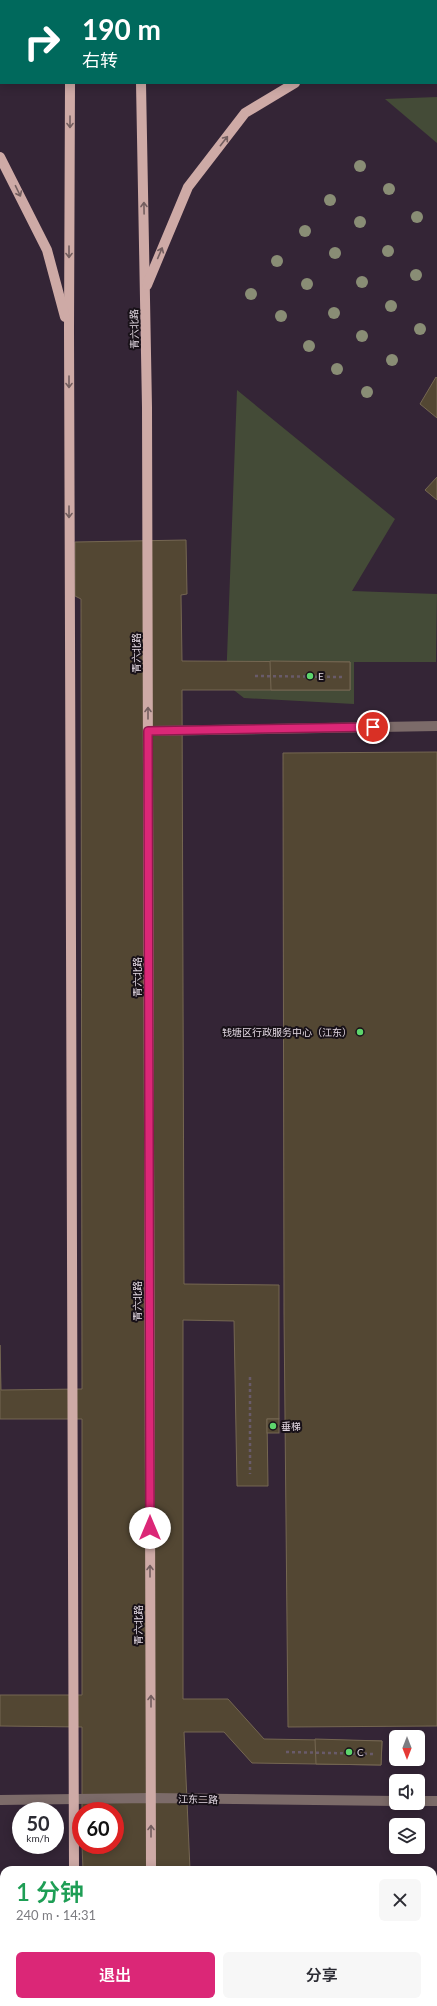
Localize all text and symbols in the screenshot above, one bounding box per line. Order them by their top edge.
text: 190 m [82,12,161,46]
icon: right [16,16,68,68]
text: 右转 [82,49,118,71]
one-way arrow [66,115,74,128]
one-way arrow [220,135,228,146]
one-way arrow [15,185,22,197]
one-way arrow [140,202,148,215]
one-way arrow [65,245,73,258]
one-way arrow [157,247,165,259]
street label: 青六北路 [128,309,140,349]
one-way arrow [65,375,73,388]
one-way arrow [65,505,73,518]
street label: 青六北路 [130,633,142,673]
place label: E [318,670,324,682]
marker: E [305,671,315,681]
one-way arrow [144,707,152,720]
pin [356,710,390,744]
icon: arrive [362,716,384,738]
street label: 青六北路 [131,957,143,997]
place label: 钱塘区行政服务中心（江东） [222,1026,352,1038]
marker: 钱塘区行政服务中心（江东） [355,1027,365,1037]
street label: 青六北路 [131,1281,143,1321]
place label: 垂梯 [281,1420,301,1432]
marker: 垂梯 [268,1421,278,1431]
position arrow [129,1507,171,1549]
one-way arrow [146,1565,154,1578]
street label: 青六北路 [132,1605,144,1645]
one-way arrow [147,1695,155,1708]
north arrow [389,1730,425,1766]
map controls [389,1730,425,1854]
place label: C [357,1746,364,1758]
marker: C [344,1747,354,1757]
button: sound [389,1774,425,1810]
street label: 江东二路 [178,1793,218,1805]
speed limit sign: 60 [72,1802,124,1854]
text: 50 [26,1811,50,1835]
button: layers [389,1818,425,1854]
one-way arrow [147,1825,155,1838]
text: km/h [26,1832,50,1844]
text: 1 分钟 [16,1877,84,1906]
button: close [379,1879,421,1921]
text: 240 m · 14:31 [16,1907,96,1923]
button: 退出 [16,1952,215,1998]
button: 分享 [223,1952,421,1998]

